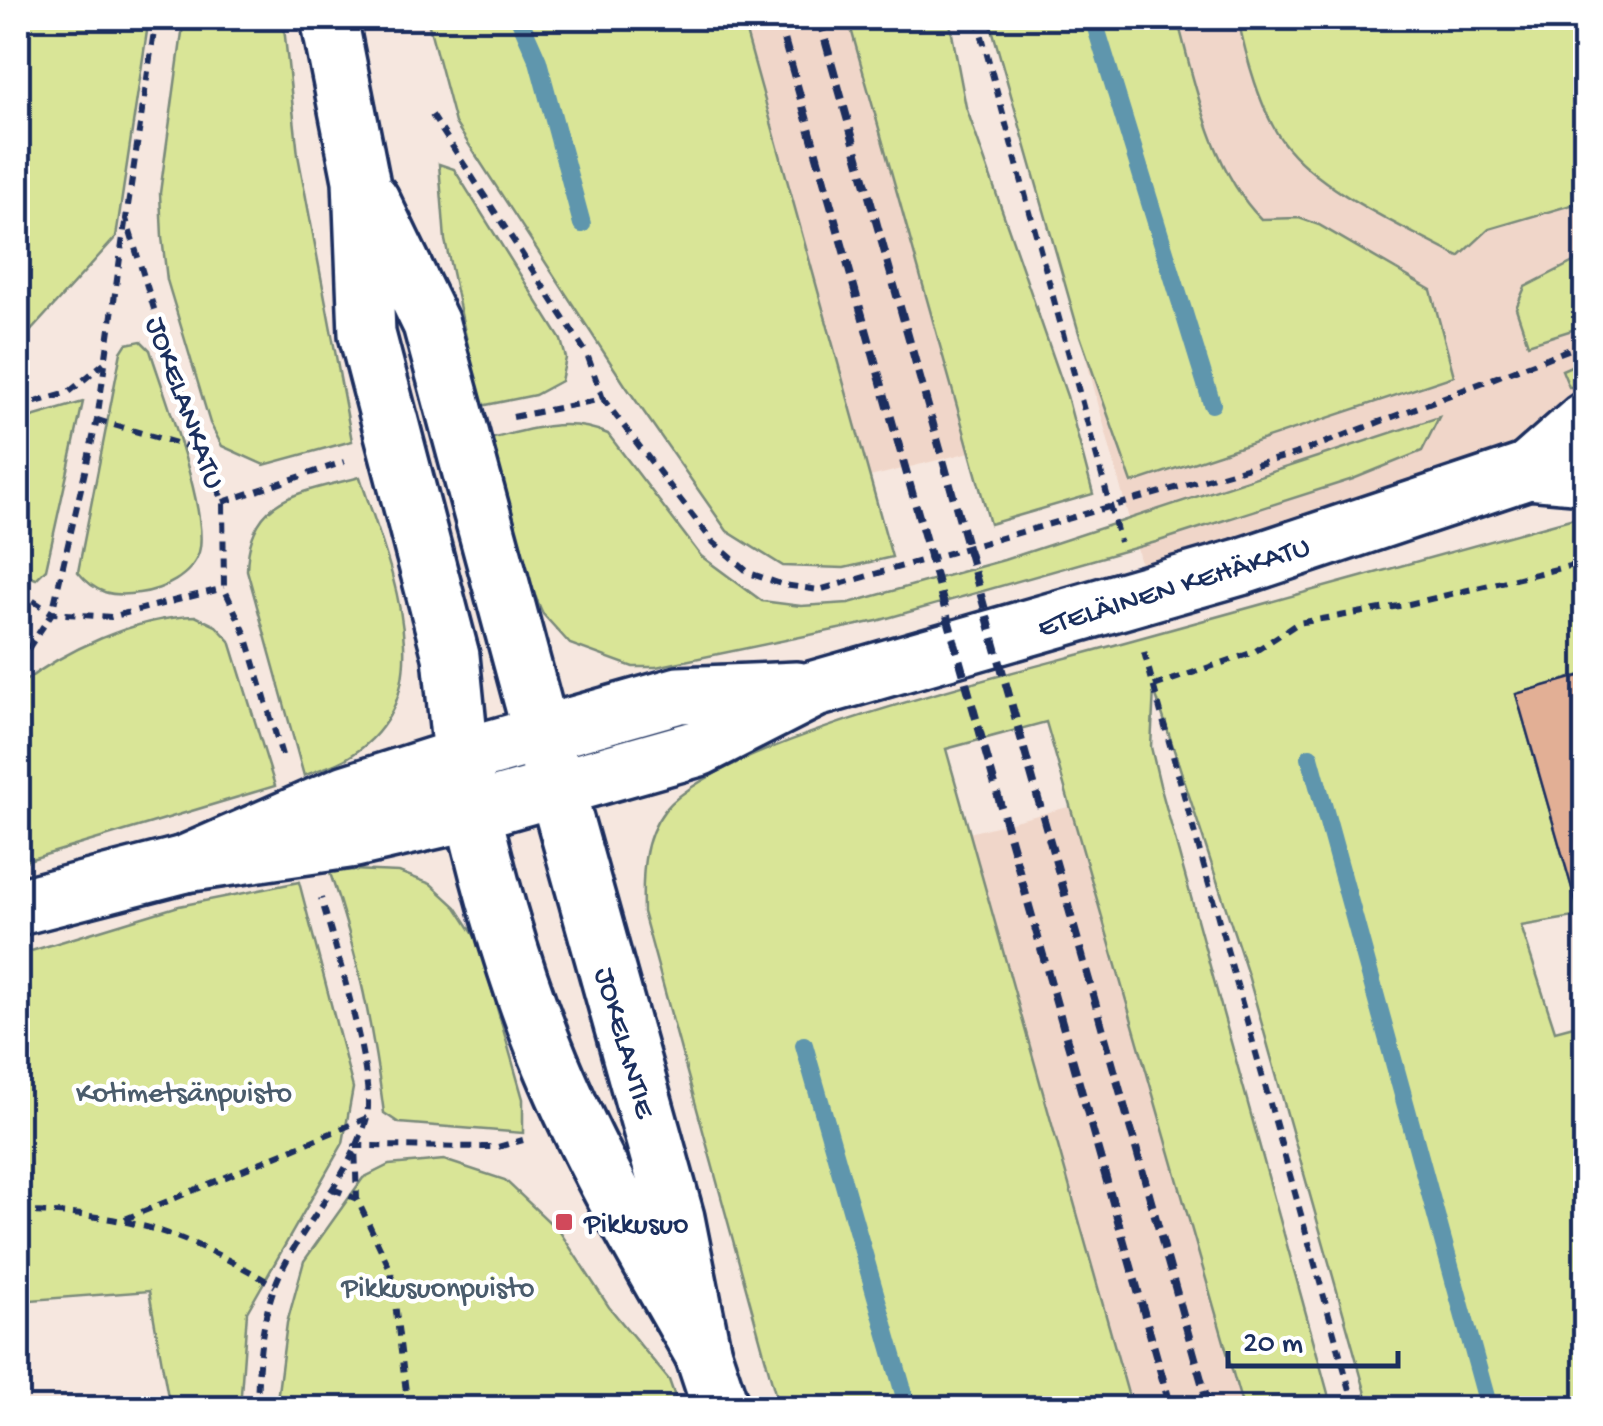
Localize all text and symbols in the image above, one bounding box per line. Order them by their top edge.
street label: JOKELANKATU [135,313,230,494]
street label: ETELÄINEN KEHÄKATU [1034,531,1315,647]
street label: JOKELANTIE [585,964,661,1124]
park label: Kotimetsänpuisto [76,1078,292,1113]
place label: Pikkusuo [583,1209,689,1244]
marker: Pikkusuo [553,1211,575,1233]
park label: Pikkusuonpuisto [340,1273,535,1308]
scale bar [1228,1306,1398,1368]
text: 20 m [1243,1328,1303,1363]

